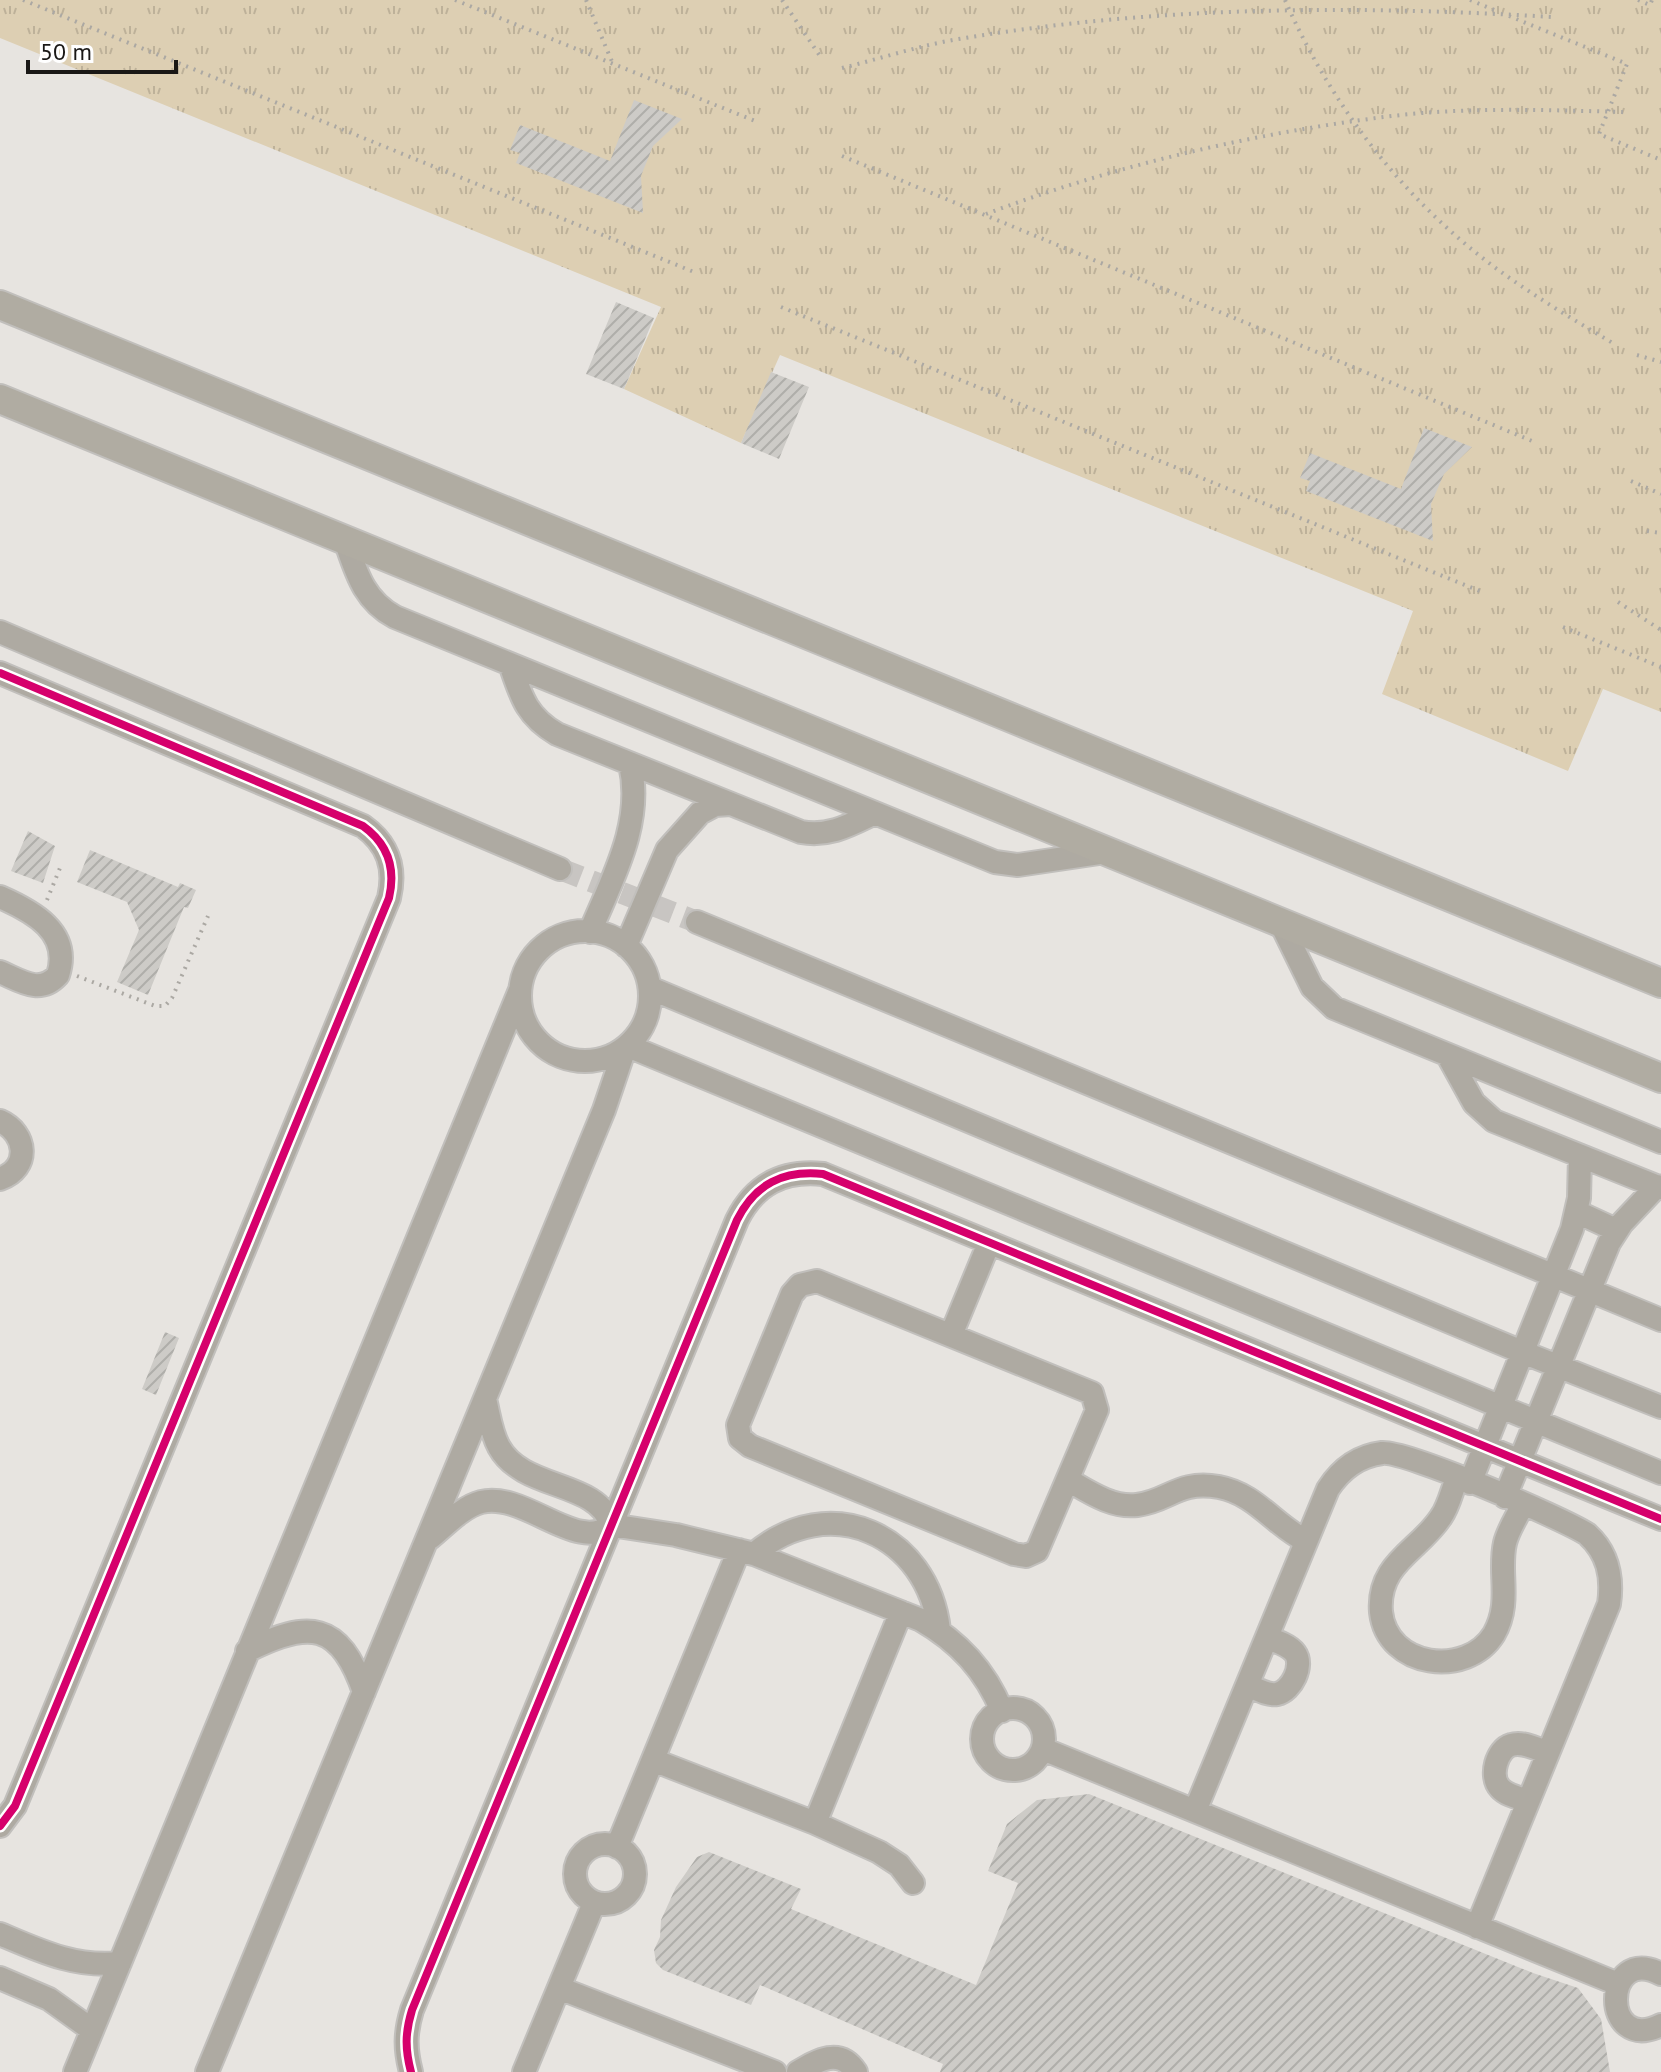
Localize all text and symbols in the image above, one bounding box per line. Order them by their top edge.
scale bar [28,24,176,74]
text: 50 m [40,36,92,67]

